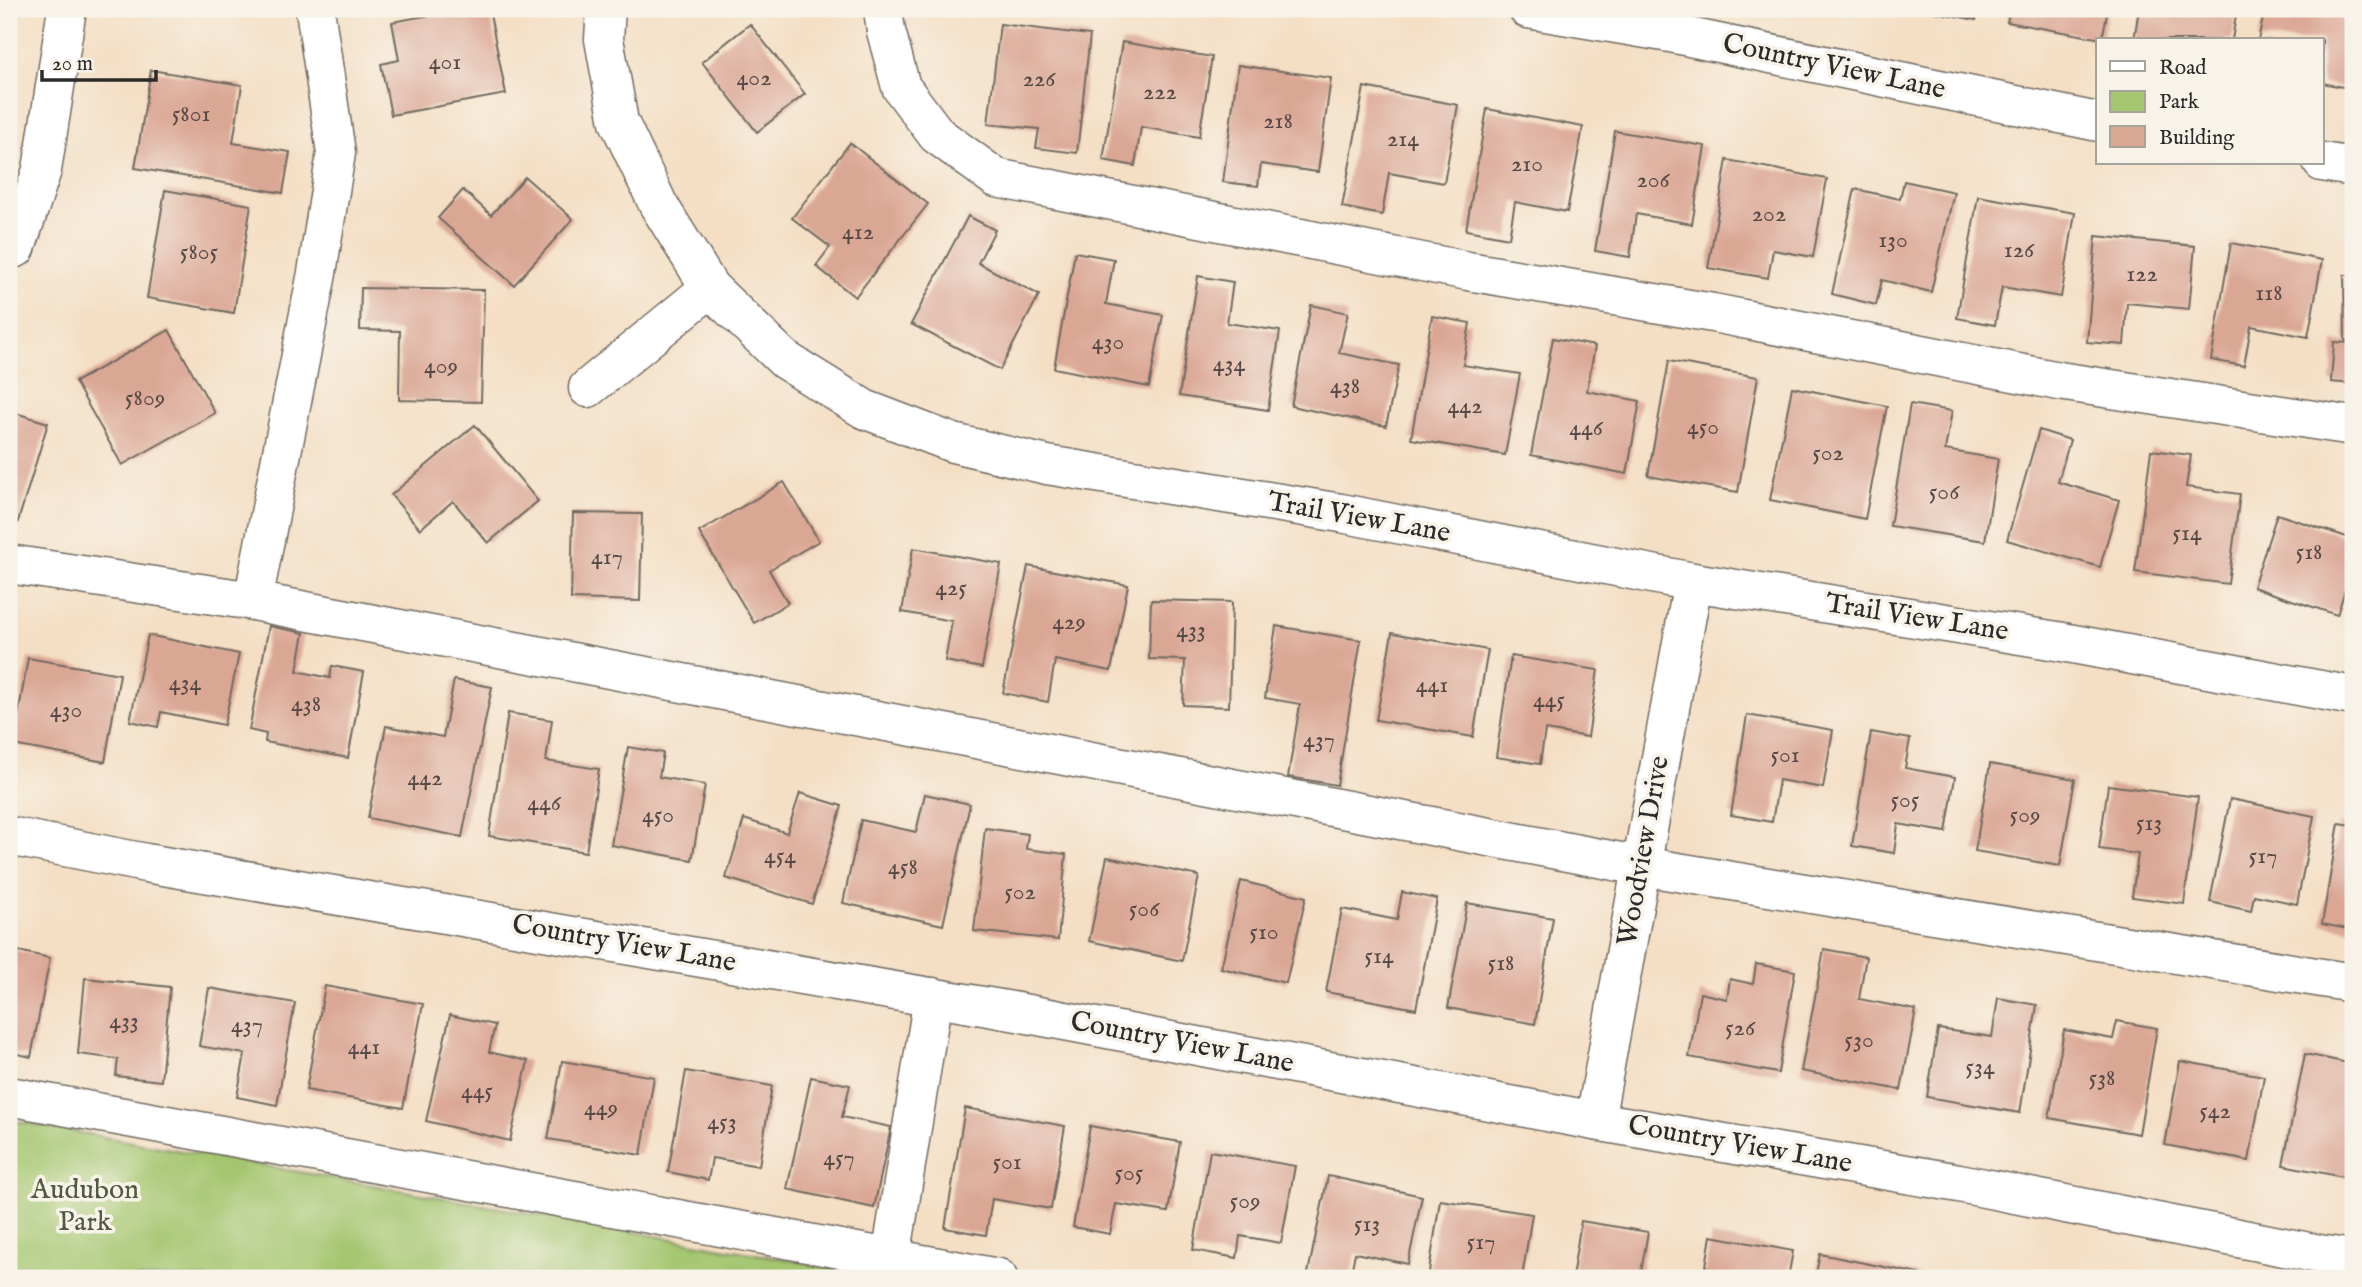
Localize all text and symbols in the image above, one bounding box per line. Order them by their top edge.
street label: Country View Lane [1719,26,1949,108]
scale bar [42,38,156,82]
legend [2096,38,2324,164]
house number: 401 [429,47,461,78]
text: 20 m [52,51,93,78]
text: Road [2159,55,2207,82]
house number: 402 [737,63,771,94]
house number: 226 [1023,64,1056,95]
house number: 222 [1143,77,1177,108]
text: Park [2159,89,2200,116]
house number: 5801 [172,99,210,130]
house number: 218 [1263,106,1293,137]
house number: 214 [1387,124,1419,155]
text: Building [2159,125,2235,152]
house number: 210 [1511,149,1543,180]
house number: 206 [1636,165,1670,196]
house number: 202 [1752,199,1786,230]
house number: 412 [842,217,874,248]
house number: 130 [1878,225,1908,256]
house number: 126 [2004,235,2035,266]
house number: 5805 [180,237,219,268]
house number: 122 [2126,259,2158,290]
house number: 118 [2255,278,2283,309]
house number: 430 [1092,327,1124,358]
house number: 434 [1213,349,1245,380]
house number: 409 [424,351,458,382]
house number: 438 [1330,371,1360,402]
house number: 5809 [125,383,165,414]
house number: 442 [1448,391,1482,422]
house number: 450 [1687,412,1719,443]
house number: 446 [1569,413,1604,444]
house number: 502 [1812,438,1844,469]
house number: 506 [1929,477,1960,508]
street label: Trail View Lane [1265,485,1453,551]
house number: 514 [2172,518,2202,549]
house number: 518 [2295,537,2323,568]
house number: 417 [591,542,623,573]
house number: 425 [935,573,967,604]
street label: Trail View Lane [1823,586,2011,650]
house number: 429 [1052,607,1086,638]
house number: 433 [1176,615,1206,646]
house number: 434 [169,668,201,699]
house number: 441 [1416,670,1448,701]
house number: 445 [1533,685,1565,716]
house number: 438 [291,689,321,720]
house number: 430 [50,695,82,726]
house number: 437 [1303,725,1335,756]
house number: 501 [1770,740,1800,771]
street label: Woodview Drive [1610,753,1678,949]
house number: 442 [408,763,442,794]
house number: 505 [1890,785,1920,816]
house number: 446 [527,788,562,819]
house number: 450 [642,800,674,831]
house number: 509 [2010,800,2040,831]
house number: 513 [2136,808,2162,839]
house number: 454 [764,841,796,872]
house number: 517 [2249,841,2277,872]
house number: 458 [888,852,918,883]
house number: 502 [1004,877,1036,908]
house number: 506 [1129,894,1160,925]
street label: Country View Lane [509,907,739,981]
house number: 510 [1249,917,1279,948]
house number: 514 [1364,941,1394,972]
house number: 518 [1487,948,1515,979]
street label: Country View Lane [1067,1004,1297,1082]
house number: 433 [109,1006,139,1037]
house number: 437 [231,1010,263,1041]
house number: 526 [1725,1013,1756,1044]
house number: 530 [1844,1025,1874,1056]
house number: 441 [348,1032,380,1063]
house number: 534 [1965,1052,1995,1083]
house number: 538 [2088,1063,2116,1094]
house number: 445 [461,1076,493,1107]
house number: 449 [584,1093,618,1124]
house number: 542 [2199,1096,2231,1127]
house number: 453 [707,1107,737,1138]
street label: Country View Lane [1625,1108,1855,1182]
house number: 457 [823,1143,855,1174]
house number: 501 [992,1147,1022,1178]
house number: 505 [1114,1158,1144,1189]
park label: Audubon Park [30,1173,139,1240]
house number: 509 [1230,1186,1260,1217]
house number: 513 [1354,1209,1380,1240]
house number: 517 [1467,1227,1495,1258]

